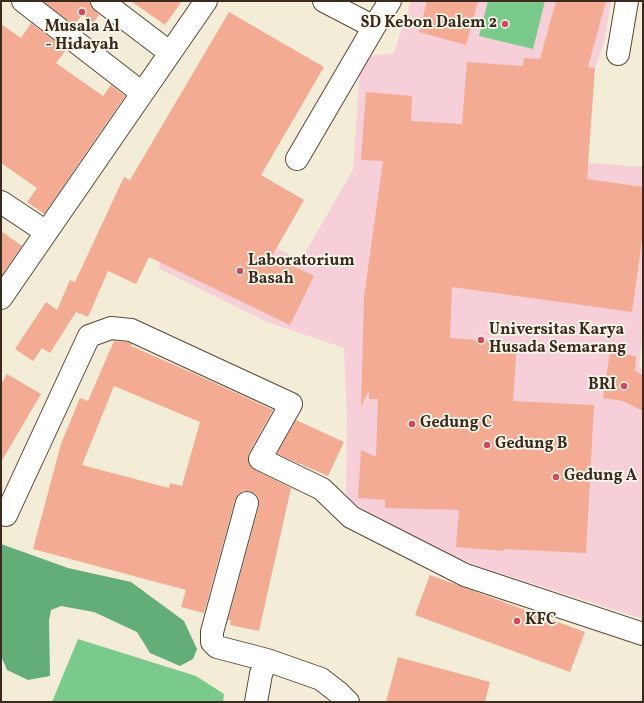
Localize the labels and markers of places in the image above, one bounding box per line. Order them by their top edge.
marker: Musala Al - Hidayah [77,7,87,17]
place label: SD Kebon Dalem 2 [360,14,497,34]
place label: Musala Al - Hidayah [44,18,120,56]
marker: SD Kebon Dalem 2 [500,19,510,29]
place label: Laboratorium Basah [248,252,355,290]
marker: Laboratorium Basah [235,266,245,276]
place label: Universitas Karya Husada Semarang [489,321,626,359]
marker: Universitas Karya Husada Semarang [476,335,486,345]
place label: BRI [588,376,616,396]
marker: BRI [619,381,629,391]
place label: Gedung C [420,414,492,434]
marker: Gedung C [407,419,417,429]
place label: Gedung B [495,435,567,455]
marker: Gedung B [482,440,492,450]
place label: Gedung A [564,467,637,487]
marker: Gedung A [551,472,561,482]
place label: KFC [525,611,556,631]
marker: KFC [512,616,522,626]

